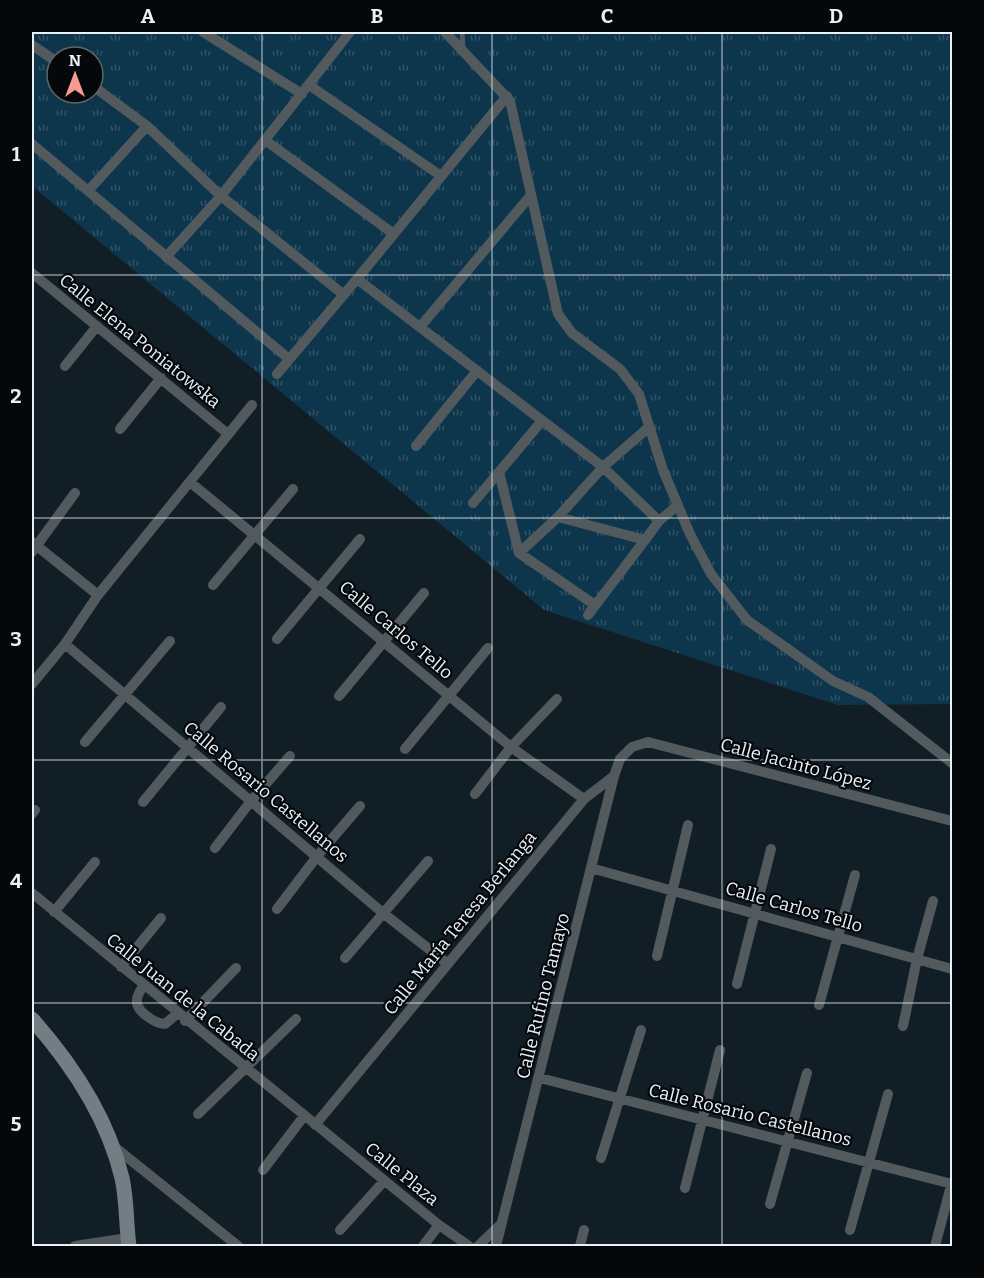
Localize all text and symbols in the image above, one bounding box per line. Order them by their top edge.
text: A [141,4,156,28]
text: B [371,4,384,28]
text: C [601,4,613,28]
text: D [829,4,843,28]
north arrow [45,45,105,105]
text: N [69,51,81,70]
text: 1 [12,142,21,166]
street label: Calle Elena Poniatowska [55,269,225,413]
text: 2 [10,384,22,408]
street label: Calle Carlos Tello [335,576,457,684]
text: 3 [10,627,22,651]
street label: Calle Rosario Castellanos [179,717,353,867]
street label: Calle Jacinto López [718,733,874,795]
street label: Calle María Teresa Berlanga [379,826,541,1019]
text: 4 [10,869,22,893]
street label: Calle Carlos Tello [723,877,865,937]
street label: Calle Rufino Tamayo [512,911,574,1081]
street label: Calle Juan de la Cabada [102,928,264,1066]
street label: Calle Rosario Castellanos [646,1079,854,1151]
text: 5 [11,1112,22,1136]
street label: Calle Plaza [361,1138,443,1211]

